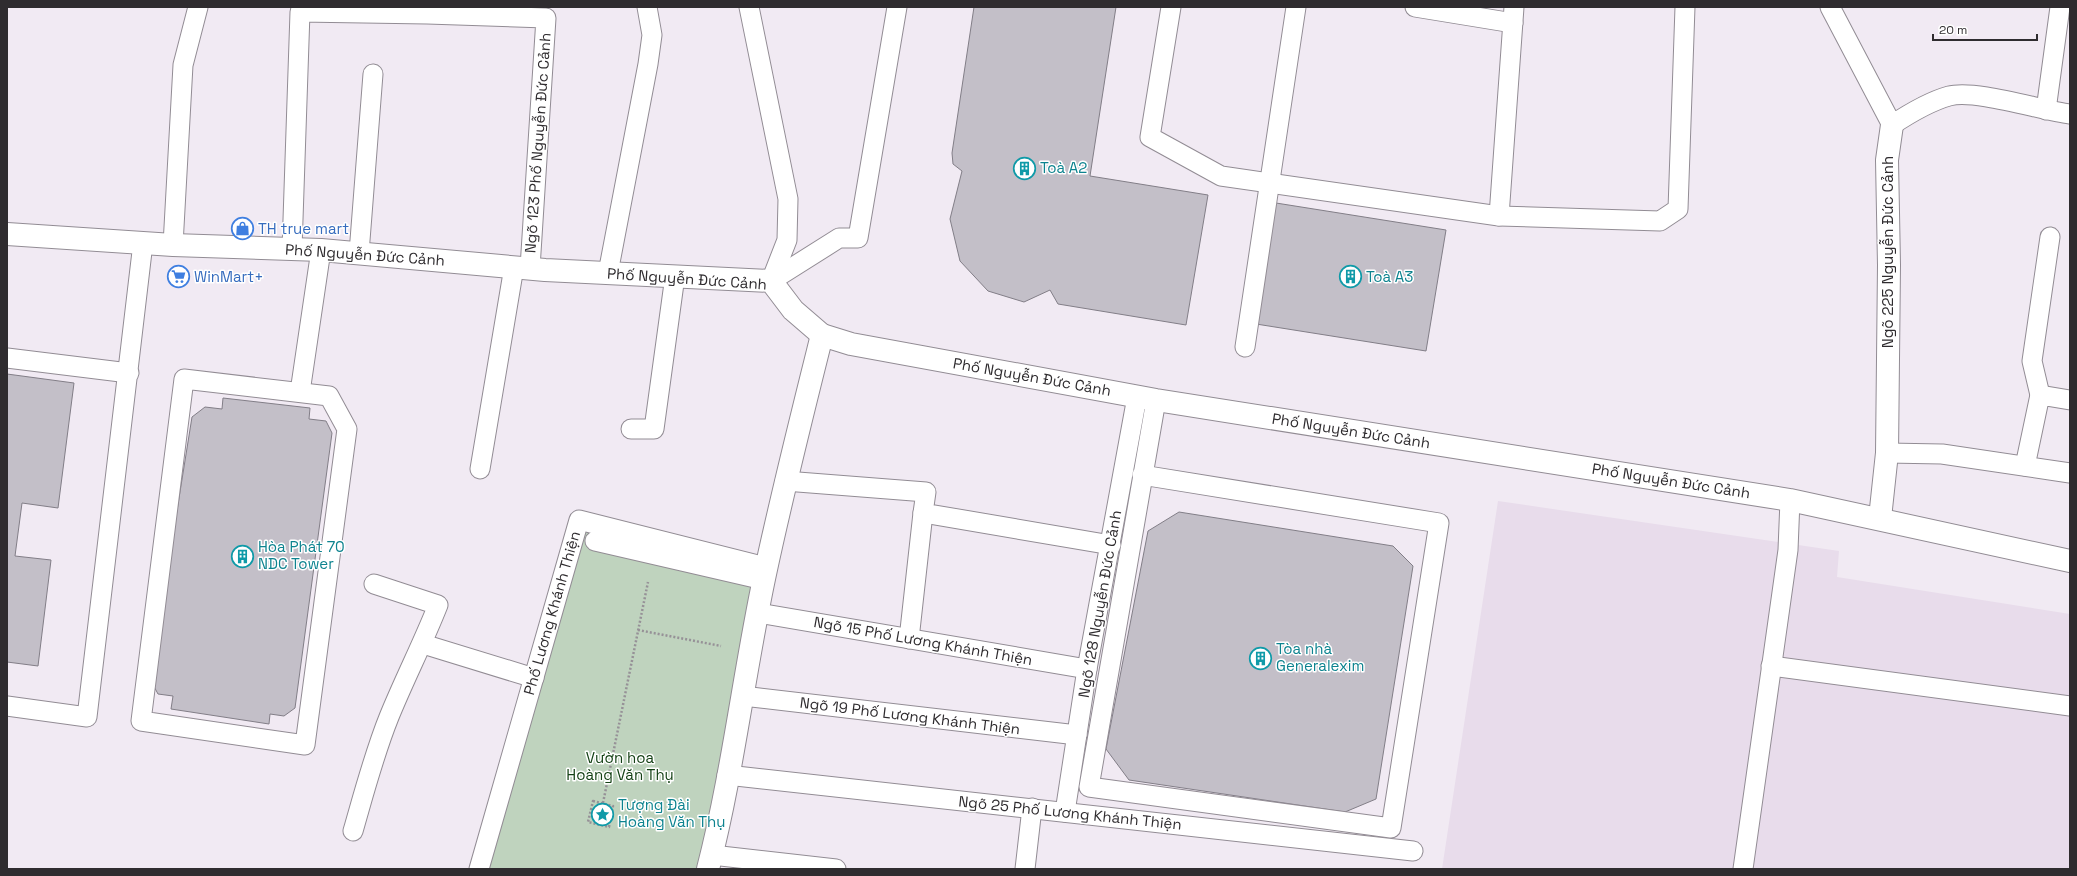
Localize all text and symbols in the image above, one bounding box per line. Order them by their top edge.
scale bar [1933,16,2037,42]
text: 20 m [1939,22,1967,38]
street label: Ngõ 123 Phố Nguyễn Đức Cảnh [520,32,555,254]
building icon: Toà A2 [1011,155,1037,181]
street label: Ngõ 225 Nguyễn Đức Cảnh [1878,156,1897,348]
place label: Toà A2 [1040,158,1087,177]
shop icon: TH true mart [229,216,255,242]
place label: TH true mart [258,219,349,238]
street label: Phố Nguyễn Đức Cảnh [285,239,446,270]
street label: Phố Nguyễn Đức Cảnh [607,263,768,294]
supermarket icon: WinMart+ [165,264,191,290]
building icon: Toà A3 [1338,264,1364,290]
place label: WinMart+ [194,267,263,286]
place label: Toà A3 [1366,267,1413,286]
street label: Phố Nguyễn Đức Cảnh [952,353,1113,400]
street label: Phố Nguyễn Đức Cảnh [1271,409,1432,452]
street label: Phố Nguyễn Đức Cảnh [1591,459,1752,502]
street label: Ngõ 128 Nguyễn Đức Cảnh [1074,509,1125,699]
street label: Phố Lương Khánh Thiện [519,529,584,697]
place label: Hòa Phát 70 NDC Tower [258,537,345,573]
building icon: Hòa Phát 70 NDC Tower [230,543,256,569]
street label: Ngõ 15 Phố Lương Khánh Thiện [812,612,1034,669]
place label: Tòa nhà Generalexim [1276,639,1364,675]
building icon: Tòa nhà Generalexim [1248,645,1274,671]
street label: Ngõ 19 Phố Lương Khánh Thiện [799,693,1021,738]
park label: Vườn hoa Hoàng Văn Thụ [566,748,674,784]
street label: Ngõ 25 Phố Lương Khánh Thiện [958,791,1183,834]
place label: Tượng Đài Hoàng Văn Thụ [618,795,725,831]
place icon: Tượng Đài Hoàng Văn Thụ [589,801,615,827]

